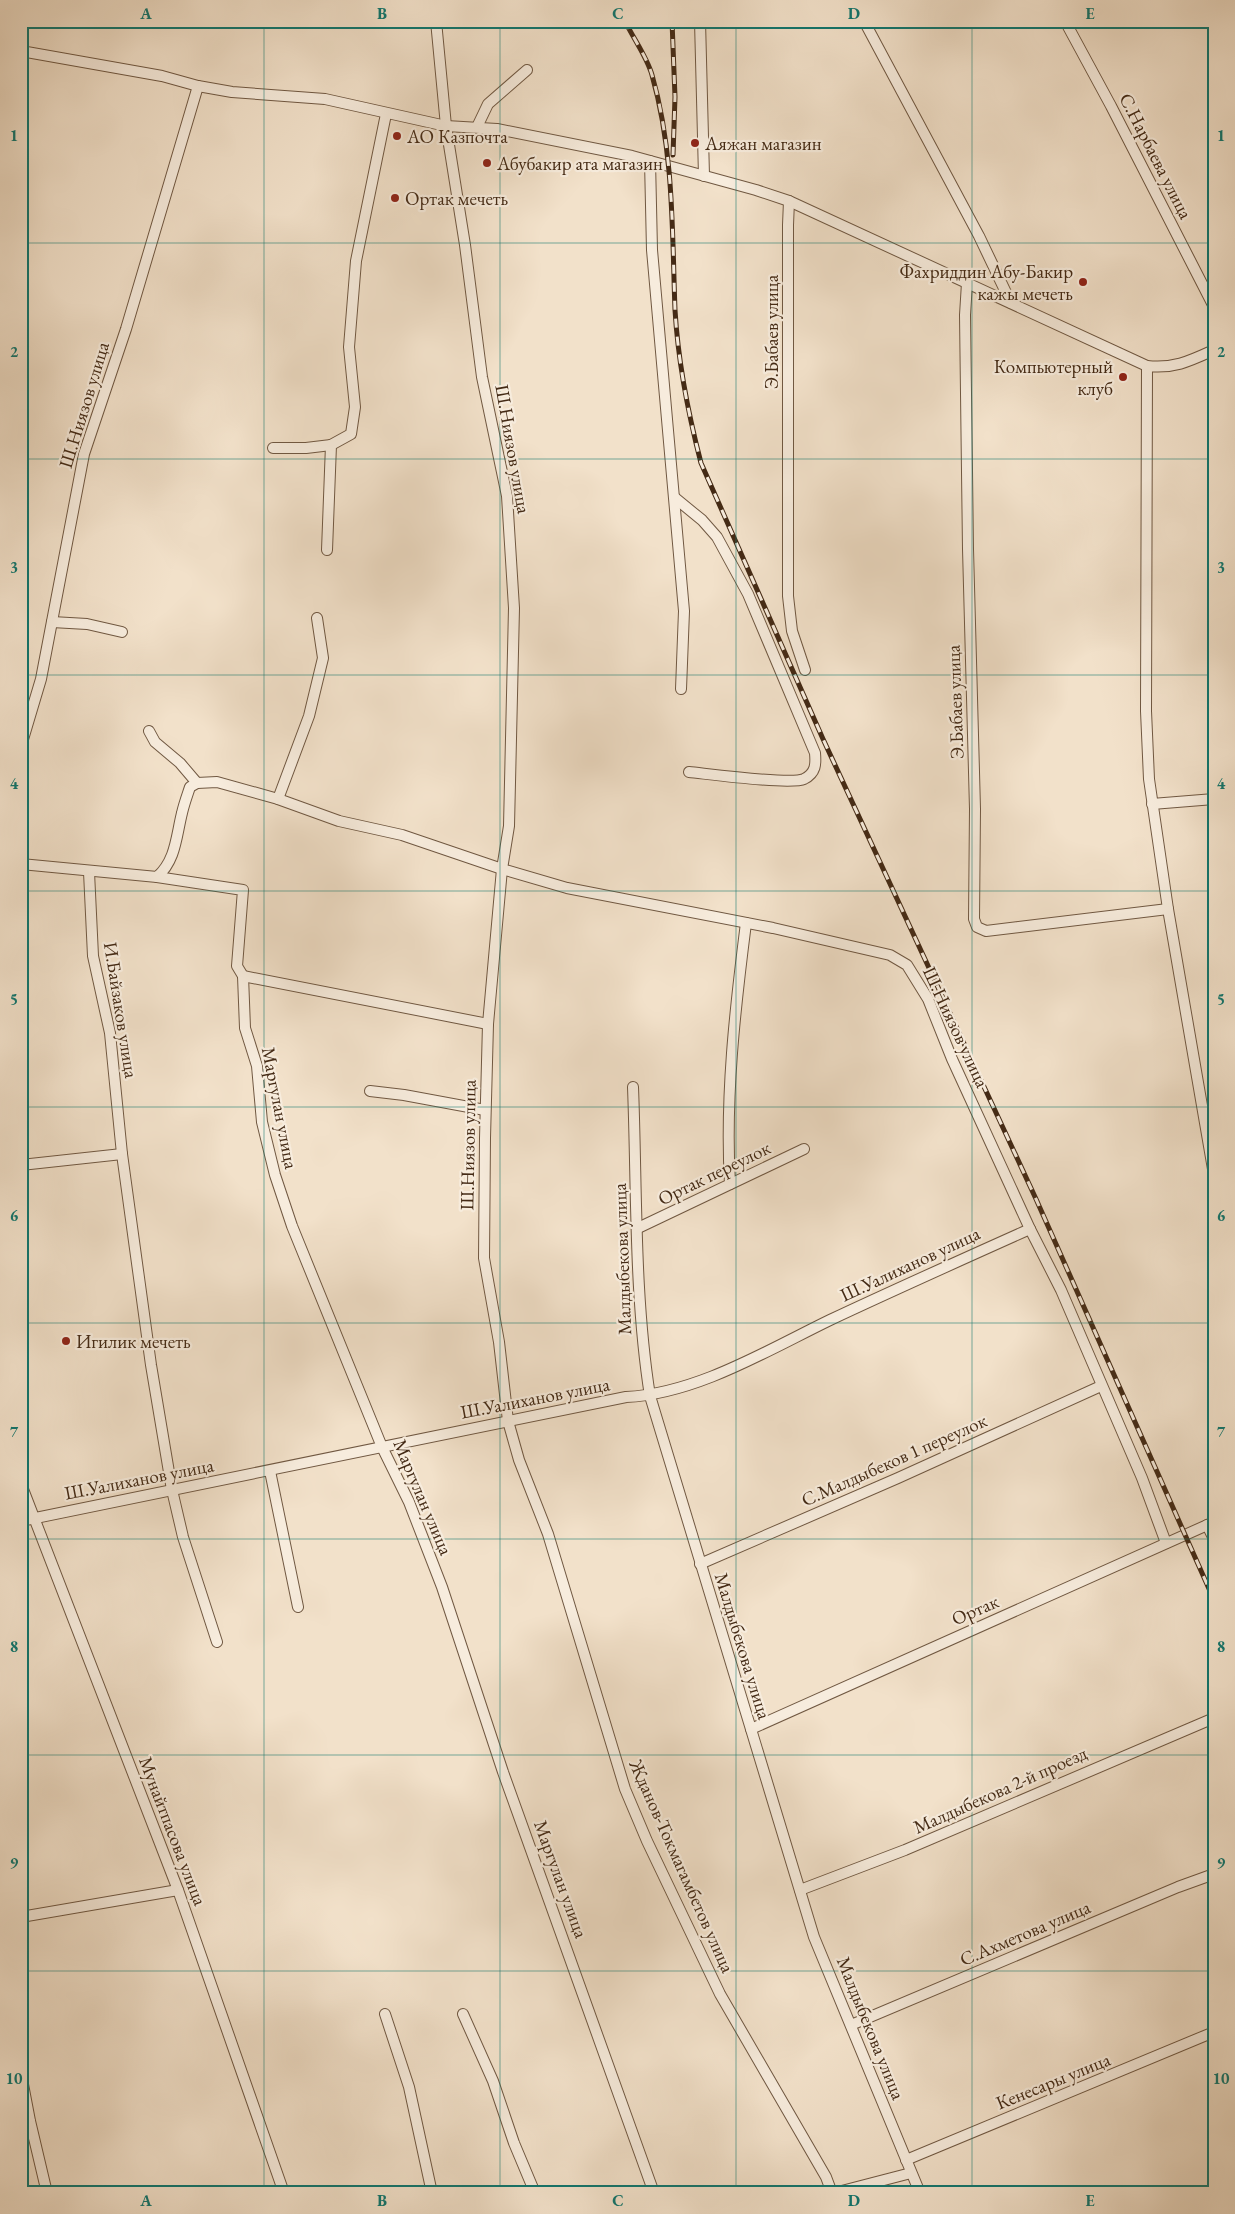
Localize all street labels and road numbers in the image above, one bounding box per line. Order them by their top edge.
street label: С.Нарбаева улица [1114,89,1199,224]
street label: Э.Бабаев улица [759,274,784,389]
street label: Ш.Ниязов улица [53,338,115,471]
street label: Ш.Ниязов улица [489,382,537,516]
street label: Э.Бабаев улица [940,644,969,760]
street label: И.Байзаков улица [98,940,144,1080]
street label: Ш.Ниязов улица [917,962,995,1092]
street label: Маргулан улица [256,1045,304,1171]
street label: Ш.Ниязов улица [454,1079,482,1211]
street label: Ортак переулок [654,1135,774,1211]
street label: Малдыбекова улица [607,1182,637,1335]
street label: Ш.Уалиханов улица [836,1220,984,1307]
street label: Ш.Уалиханов улица [458,1371,612,1425]
street label: С.Малдыбеков 1 переулок [797,1408,991,1512]
street label: Маргулан улица [387,1435,459,1559]
street label: Ш.Уалиханов улица [62,1452,216,1506]
street label: Малдыбекова улица [709,1570,777,1723]
street label: Ортак [948,1589,1002,1631]
street label: Малдыбекова 2-й проезд [909,1740,1091,1840]
street label: Мунайтпасова улица [133,1753,213,1909]
street label: Жданов-Токмагамбетов улица [623,1754,741,1977]
street label: Маргулан улица [528,1817,594,1942]
street label: С.Ахметова улица [956,1894,1094,1972]
street label: Малдыбекова улица [831,1953,911,2104]
street label: Кенесары улица [992,2047,1114,2115]

